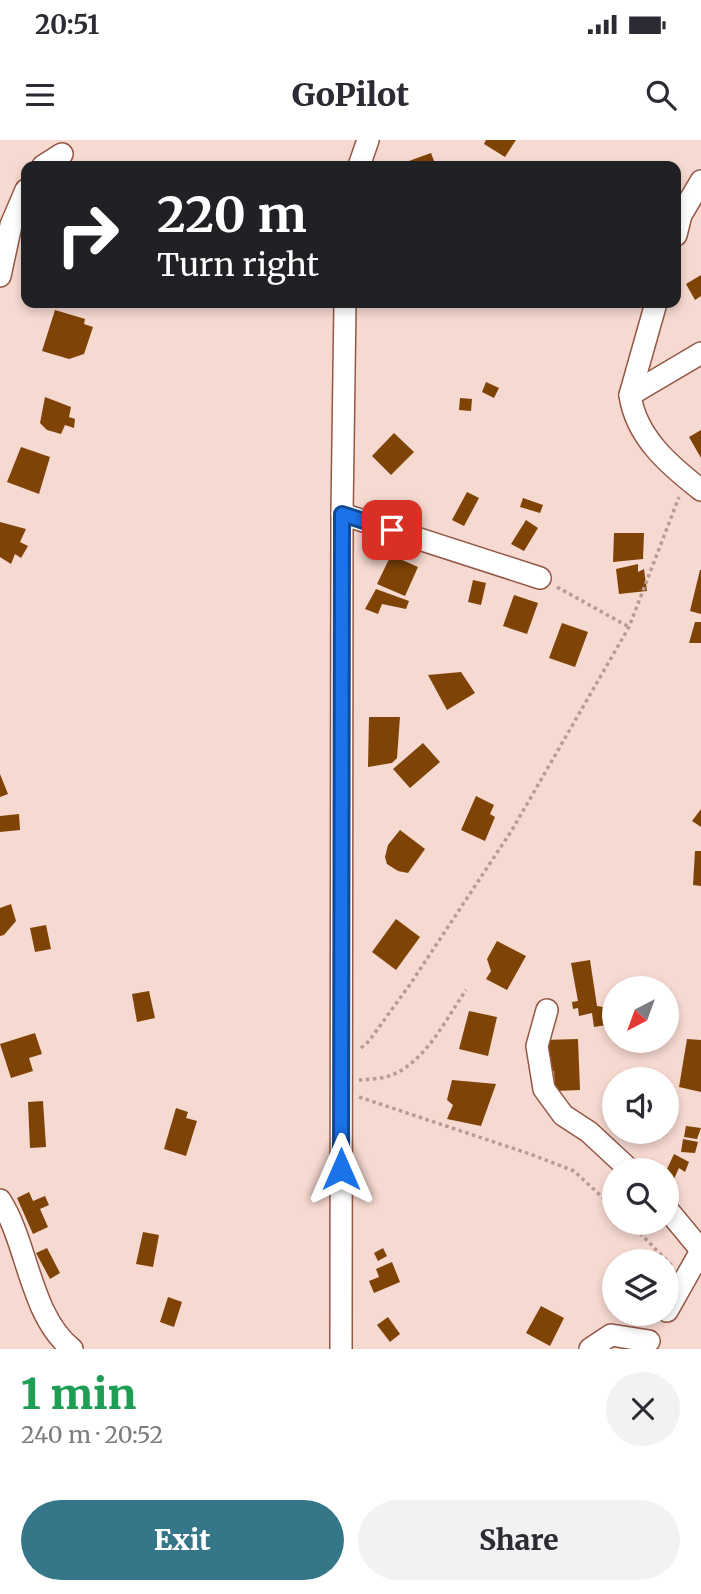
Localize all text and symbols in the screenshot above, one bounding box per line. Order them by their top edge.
text: 20:51 [35,8,99,41]
text: GoPilot [292,75,409,115]
icon: menu [21,76,59,114]
icon: search [642,76,680,114]
text: 220 m [157,184,307,245]
icon: right [42,189,133,280]
text: Turn right [157,245,319,285]
pin [362,500,422,560]
icon: arrive [373,511,411,549]
north arrow [602,976,679,1054]
map controls [602,976,679,1326]
button: sound [602,1067,679,1144]
position arrow [304,1132,378,1206]
button: search [602,1158,679,1235]
button: layers [602,1249,679,1326]
text: 1 min [21,1368,136,1420]
button: close [606,1372,680,1446]
text: 240 m · 20:52 [21,1420,163,1449]
button: Exit [21,1500,344,1580]
button: Share [358,1500,680,1580]

